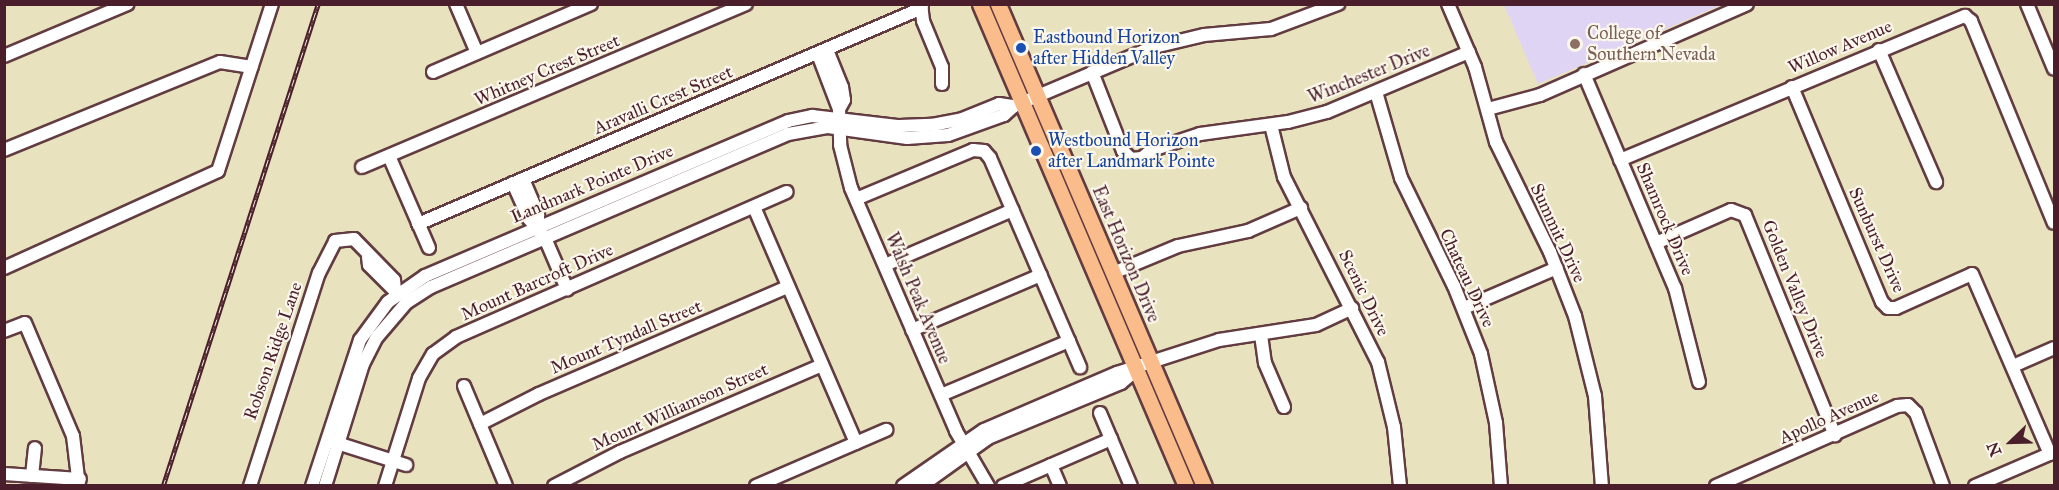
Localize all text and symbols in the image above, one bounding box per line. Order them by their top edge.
street label: Willow Avenue [1785,15,1895,79]
place label: College of Southern Nevada [1587,23,1716,66]
place label: Eastbound Horizon after Hidden Valley [1033,27,1180,70]
street label: Whitney Crest Street [471,30,623,110]
marker: College of Southern Nevada [1568,37,1582,51]
street label: Winchester Drive [1305,40,1433,108]
marker: Eastbound Horizon after Hidden Valley [1014,41,1028,55]
street label: Aravalli Crest Street [590,61,736,139]
place label: Westbound Horizon after Landmark Pointe [1048,130,1215,172]
street label: Landmark Pointe Drive [508,140,676,228]
marker: Westbound Horizon after Landmark Pointe [1029,144,1043,158]
street label: Shamrock Drive [1632,159,1698,279]
street label: Summit Drive [1526,180,1590,286]
street label: East Horizon Drive [1087,182,1165,326]
street label: Sunburst Drive [1844,184,1910,296]
street label: Golden Valley Drive [1757,217,1833,361]
street label: Chateau Drive [1435,225,1499,331]
street label: Walsh Peak Avenue [881,229,955,367]
street label: Mount Barcroft Drive [457,239,617,325]
street label: Scenic Drive [1334,246,1394,340]
street label: Robson Ridge Lane [239,279,307,423]
street label: Mount Tyndall Street [547,295,705,379]
street label: Mount Williamson Street [589,358,771,456]
street label: Apollo Avenue [1776,385,1882,449]
north arrow [1981,412,2041,472]
text: N [1983,439,2005,459]

